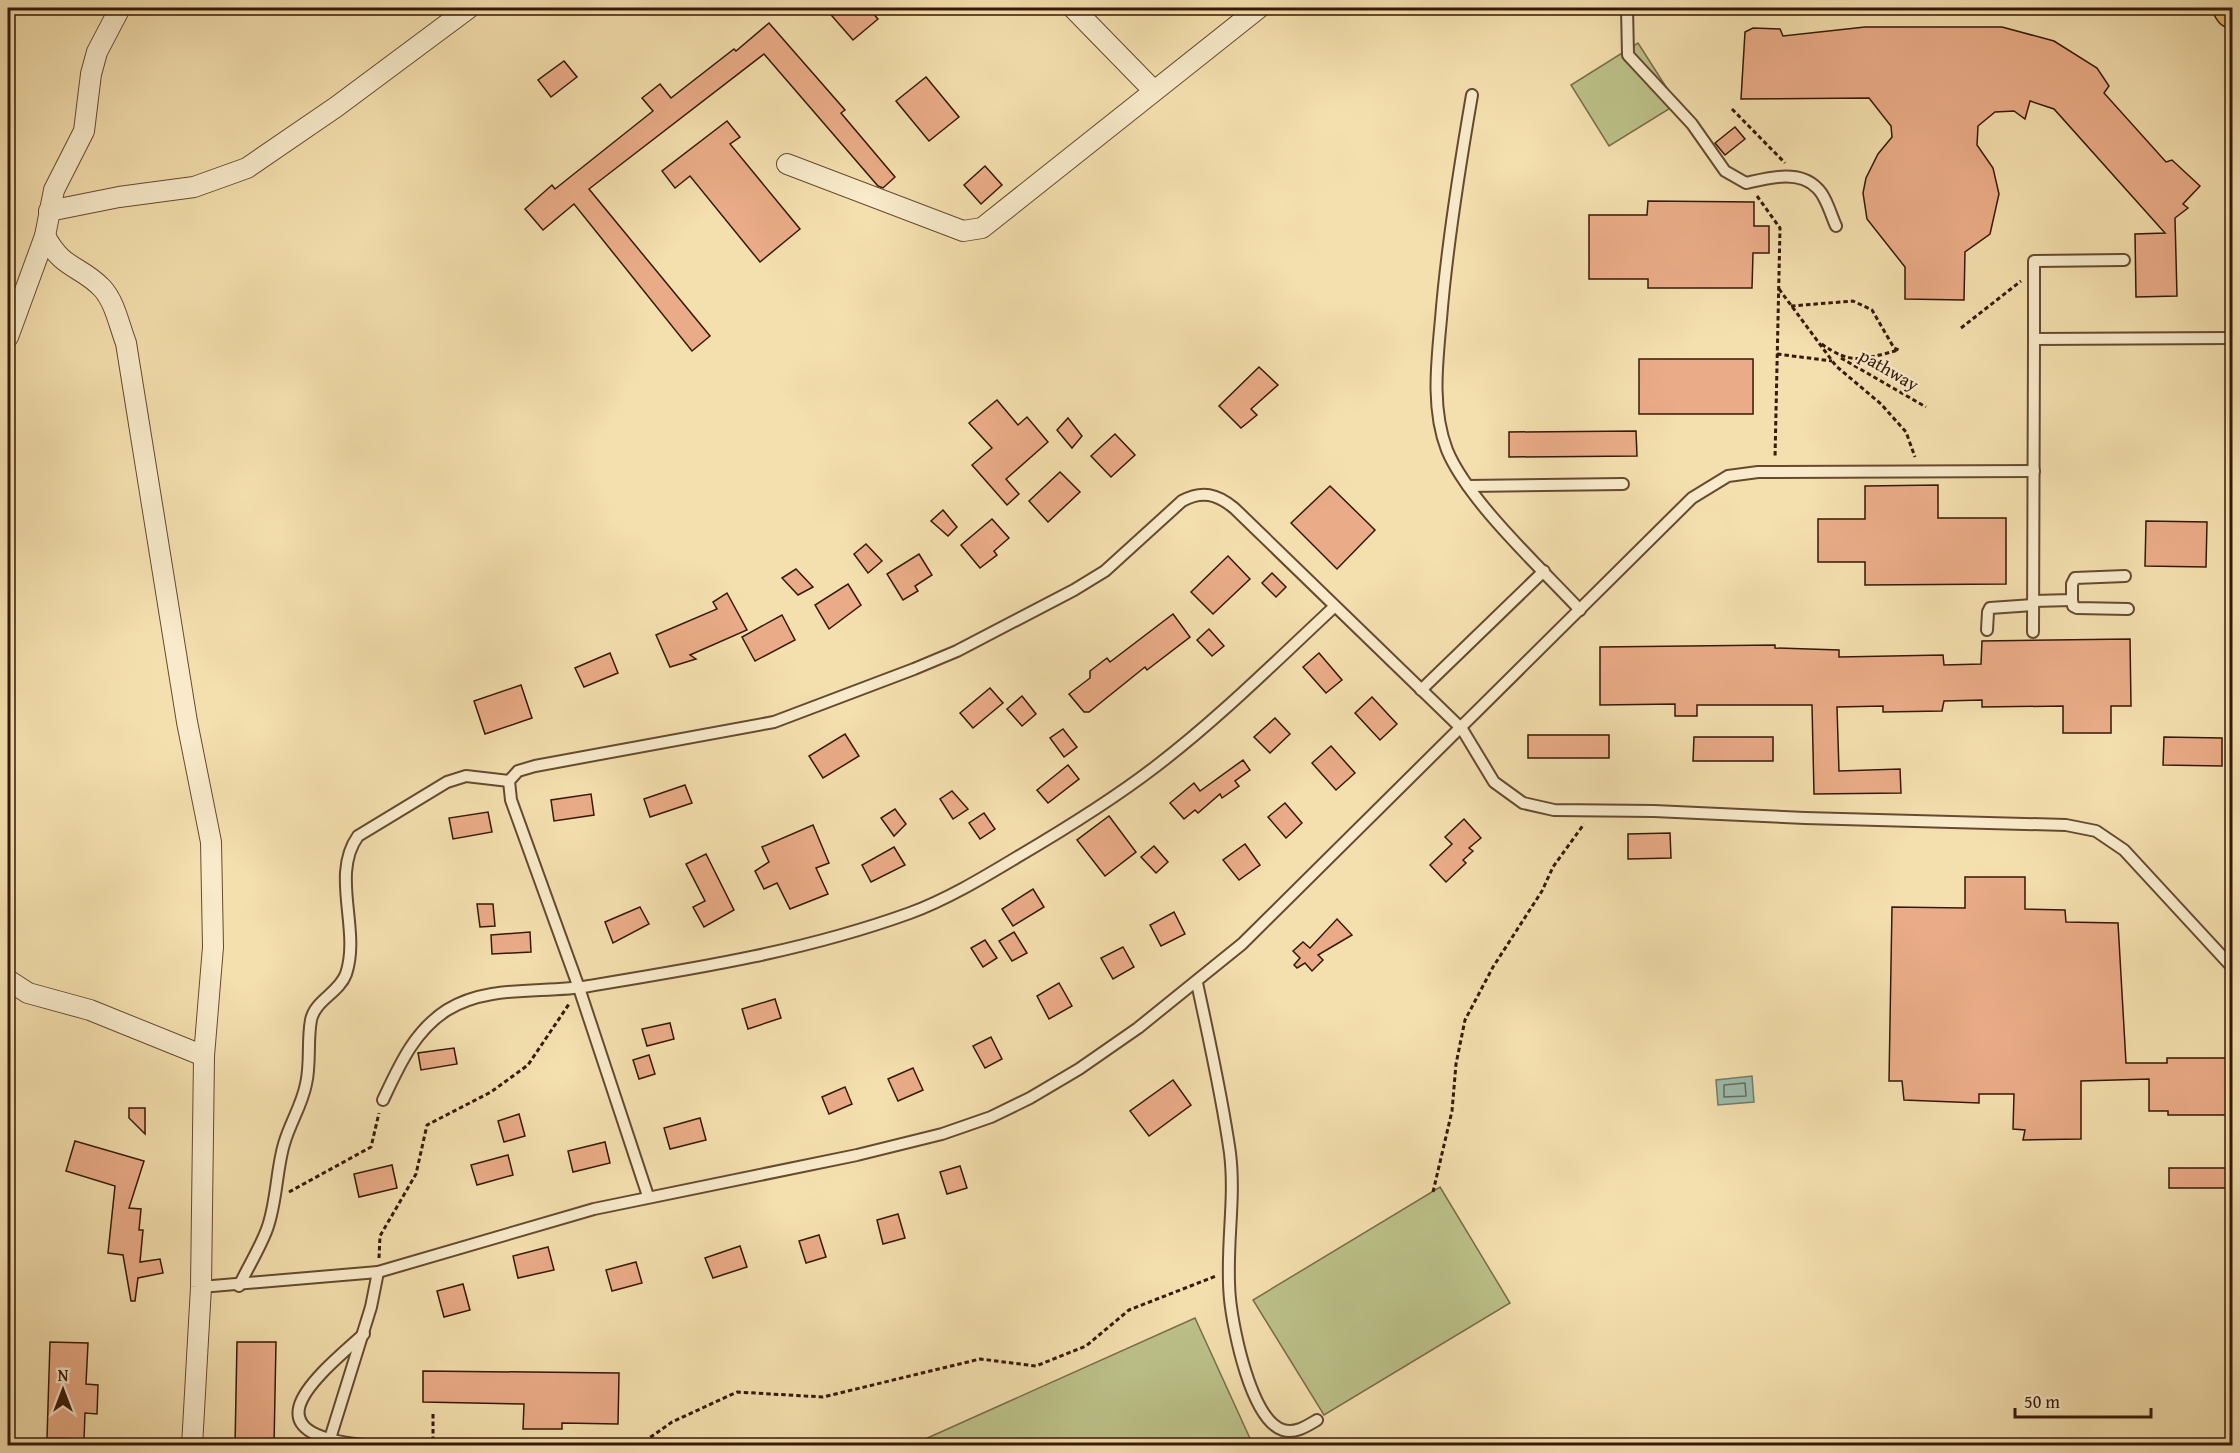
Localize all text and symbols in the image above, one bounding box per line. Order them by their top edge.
street label: pathway [1854,342,1924,397]
north arrow [33,1360,93,1420]
text: N [58,1363,69,1387]
scale bar [2015,1381,2152,1419]
text: 50 m [2024,1388,2060,1415]

